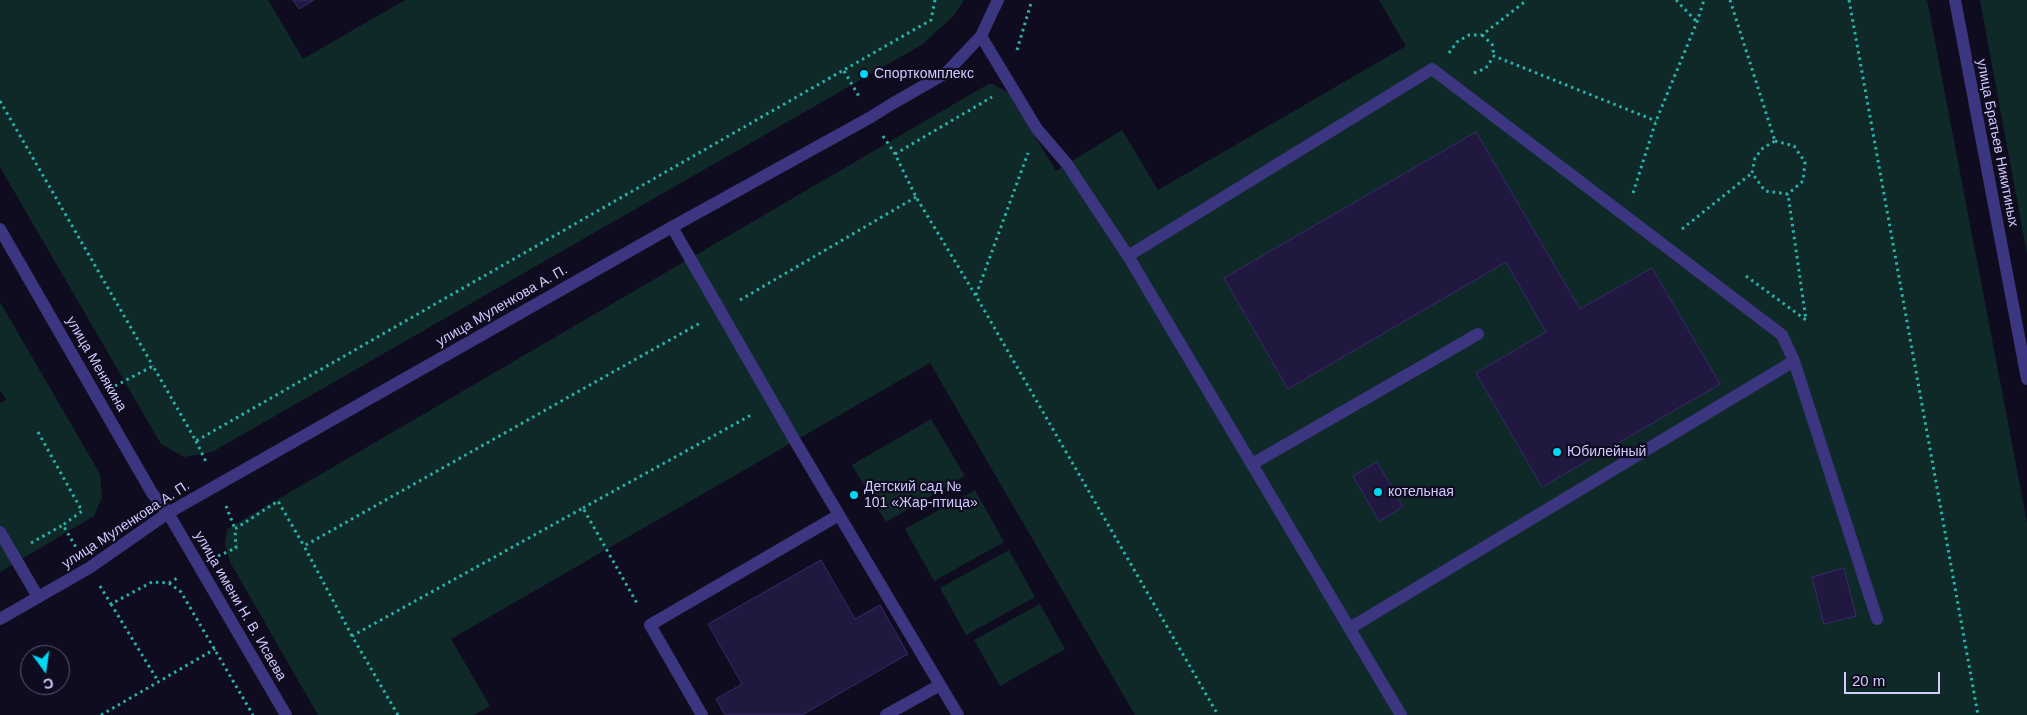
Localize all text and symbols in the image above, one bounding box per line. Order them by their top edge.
street label: улица Братьев Никитиных [1972,58,2022,228]
place label: Спорткомплекс [874,66,974,82]
marker: Спорткомплекс [858,68,870,80]
street label: улица Муленкова А. П. [433,262,571,350]
street label: улица Менякина [62,314,130,414]
place label: Юбилейный [1567,444,1646,460]
marker: Юбилейный [1551,446,1563,458]
street label: улица Муленкова А. П. [59,477,193,573]
place label: Детский сад № 101 «Жар-птица» [864,479,978,512]
place label: котельная [1388,484,1454,500]
marker: котельная [1372,486,1384,498]
marker: Детский сад № 101 «Жар-птица» [848,489,860,501]
street label: улица имени Н. В. Исаева [190,528,290,684]
north arrow [20,645,70,695]
scale bar [1847,662,1943,694]
text: 20 m [1852,672,1885,689]
text: С [42,675,55,693]

